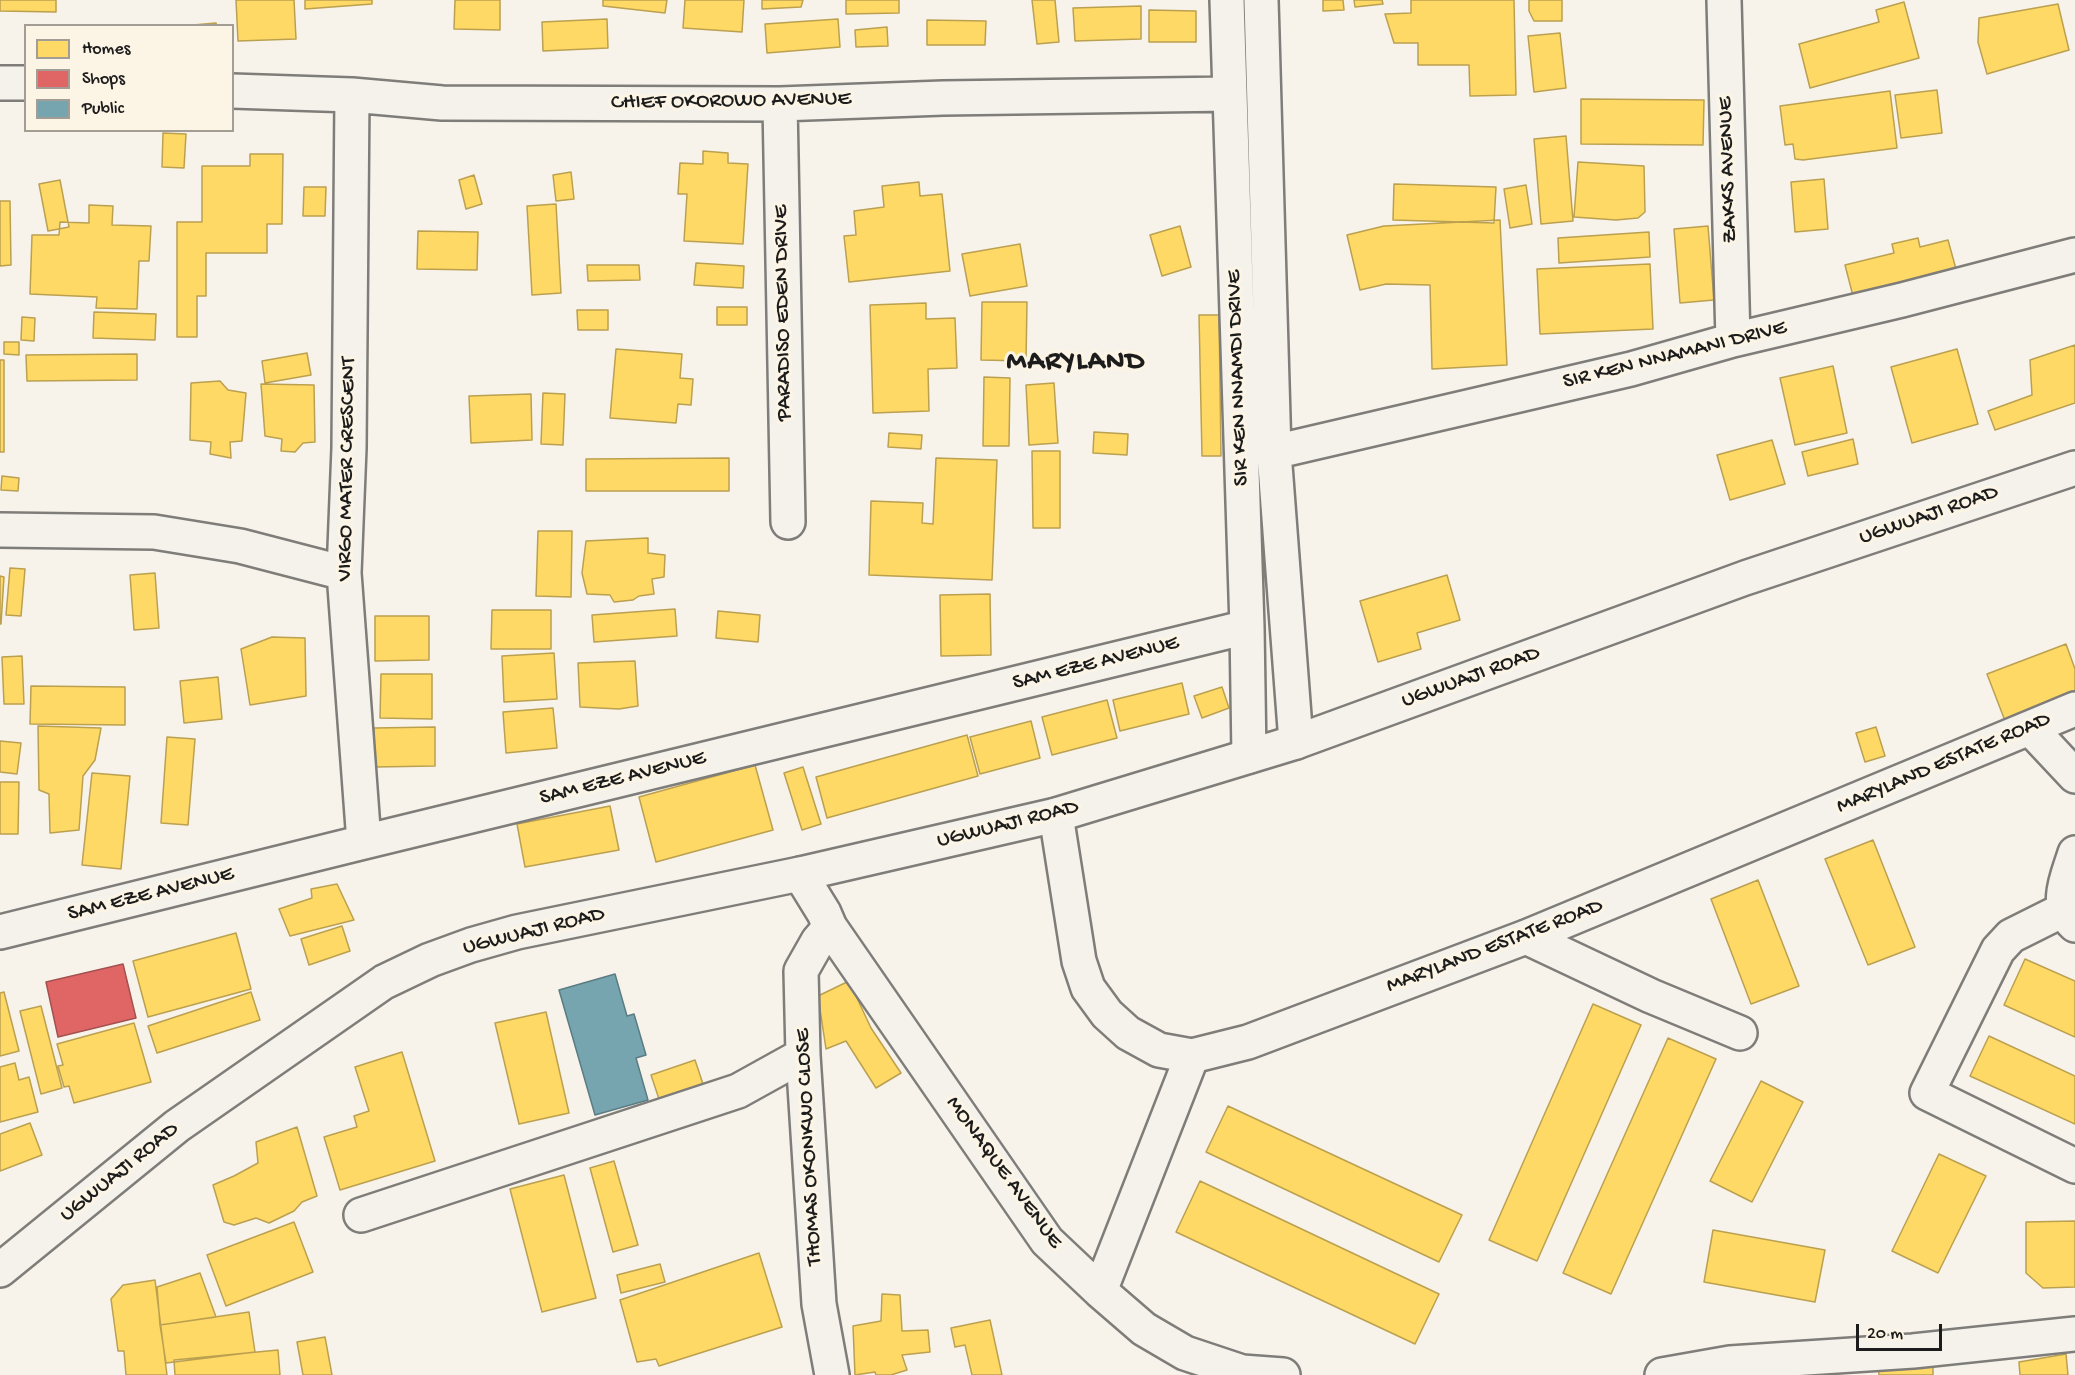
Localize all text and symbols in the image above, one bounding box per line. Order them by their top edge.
legend [24,24,234,132]
text: Homes [82,39,130,60]
text: Shops [82,69,125,90]
street label: CHIEF OKOROWO AVENUE [611,87,851,117]
street label: ZAKKS AVENUE [1713,96,1745,244]
text: Public [82,99,124,120]
street label: PARADISO EDEN DRIVE [769,205,799,421]
street label: SIR KEN NNAMDI DRIVE [1222,269,1256,487]
street label: SIR KEN NNAMANI DRIVE [1560,315,1790,397]
district label: MARYLAND [1007,347,1145,381]
street label: VIRGO MATER CRESCENT [333,357,363,581]
street label: UGWUAJI ROAD [1856,480,2002,552]
street label: SAM EZE AVENUE [1010,631,1182,697]
street label: UGWUAJI ROAD [1398,641,1544,715]
street label: MARYLAND ESTATE ROAD [1833,707,2055,821]
street label: SAM EZE AVENUE [537,746,709,812]
street label: UGWUAJI ROAD [934,795,1082,855]
street label: SAM EZE AVENUE [65,862,237,928]
street label: MARYLAND ESTATE ROAD [1383,894,1607,1000]
street label: UGWUAJI ROAD [460,902,608,962]
street label: THOMAS OKONKWO CLOSE [791,1028,829,1266]
street label: MONAQUE AVENUE [939,1092,1067,1254]
street label: UGWUAJI ROAD [55,1117,185,1229]
scale bar [1859,1312,1944,1350]
text: 20 m [1867,1324,1903,1345]

